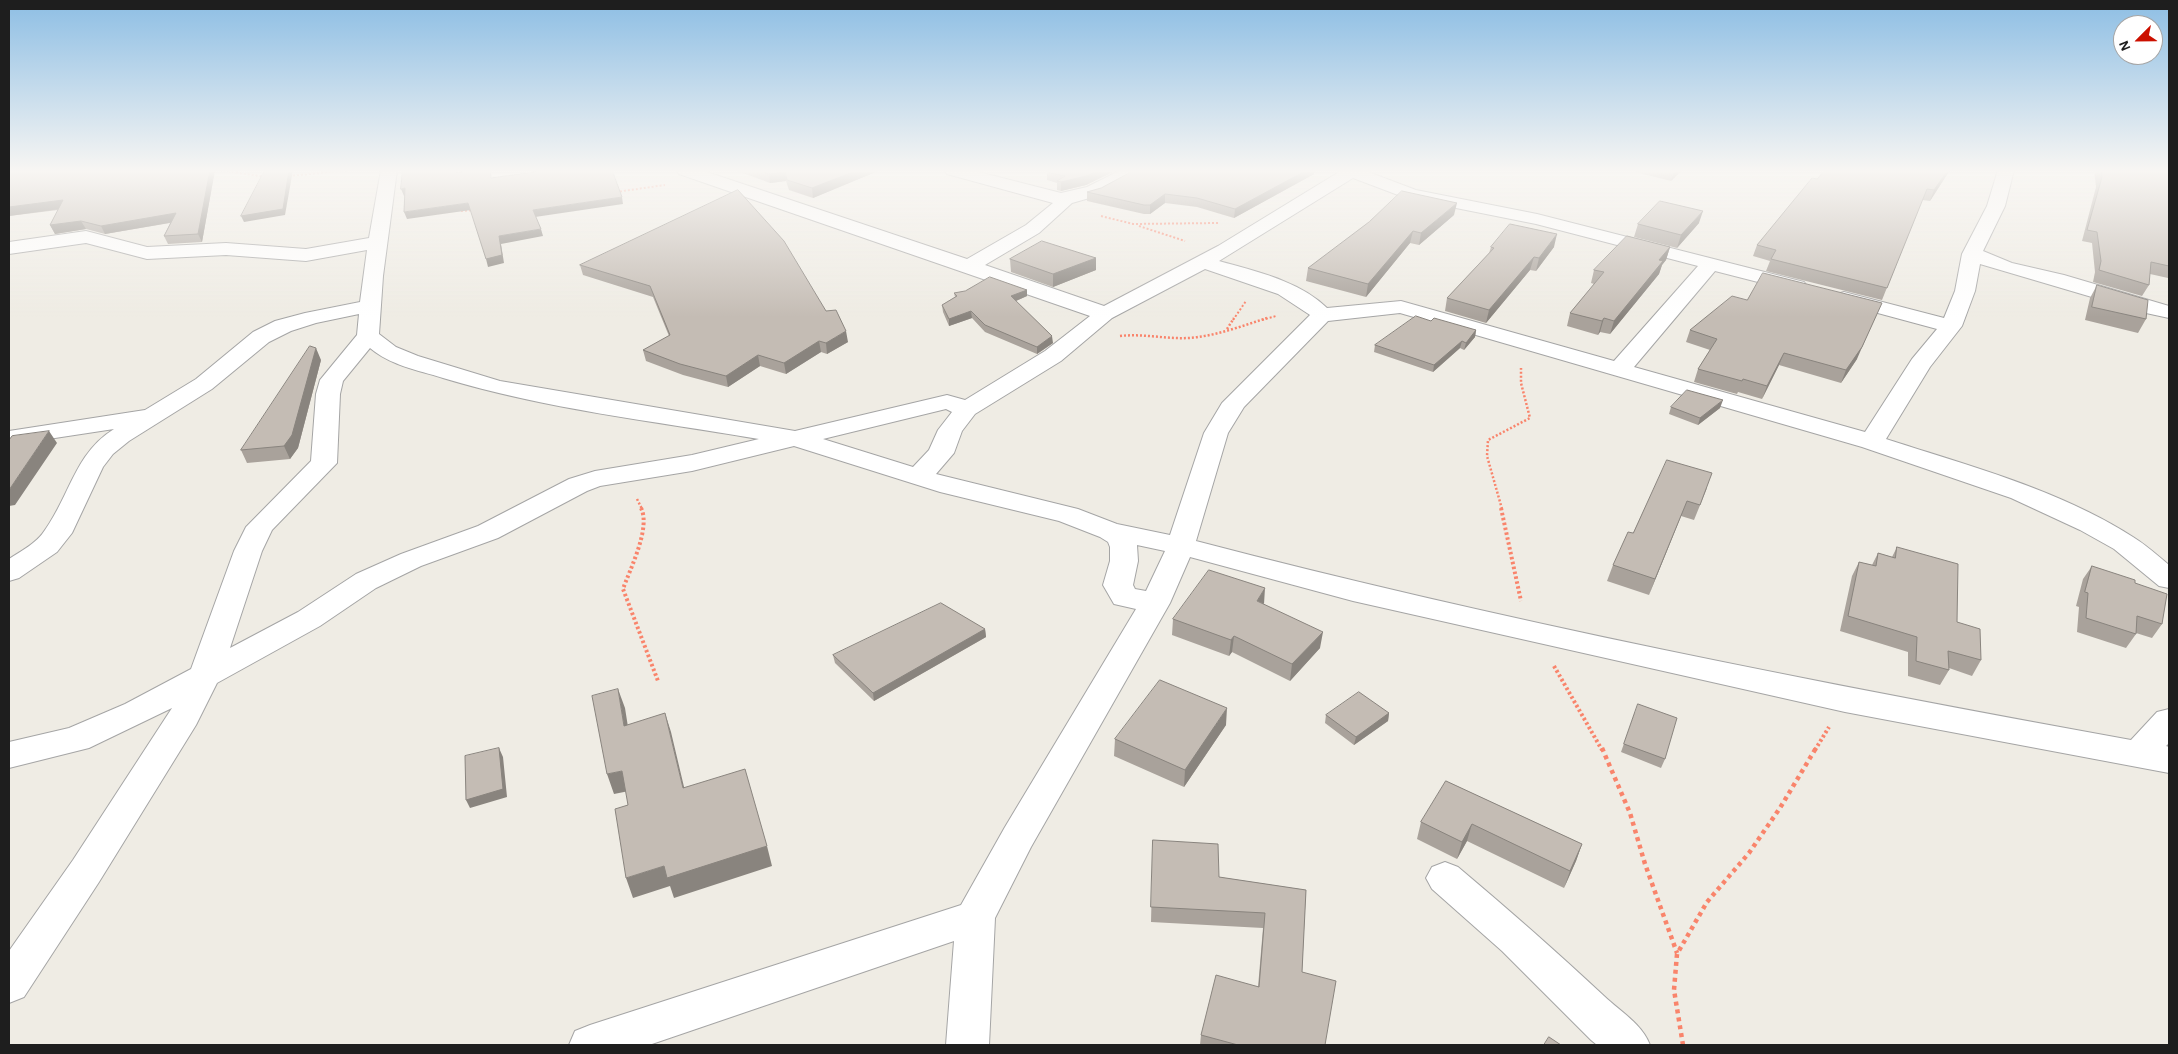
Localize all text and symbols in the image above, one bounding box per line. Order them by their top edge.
north arrow [2113,15,2163,65]
text: N [2117,38,2133,53]

